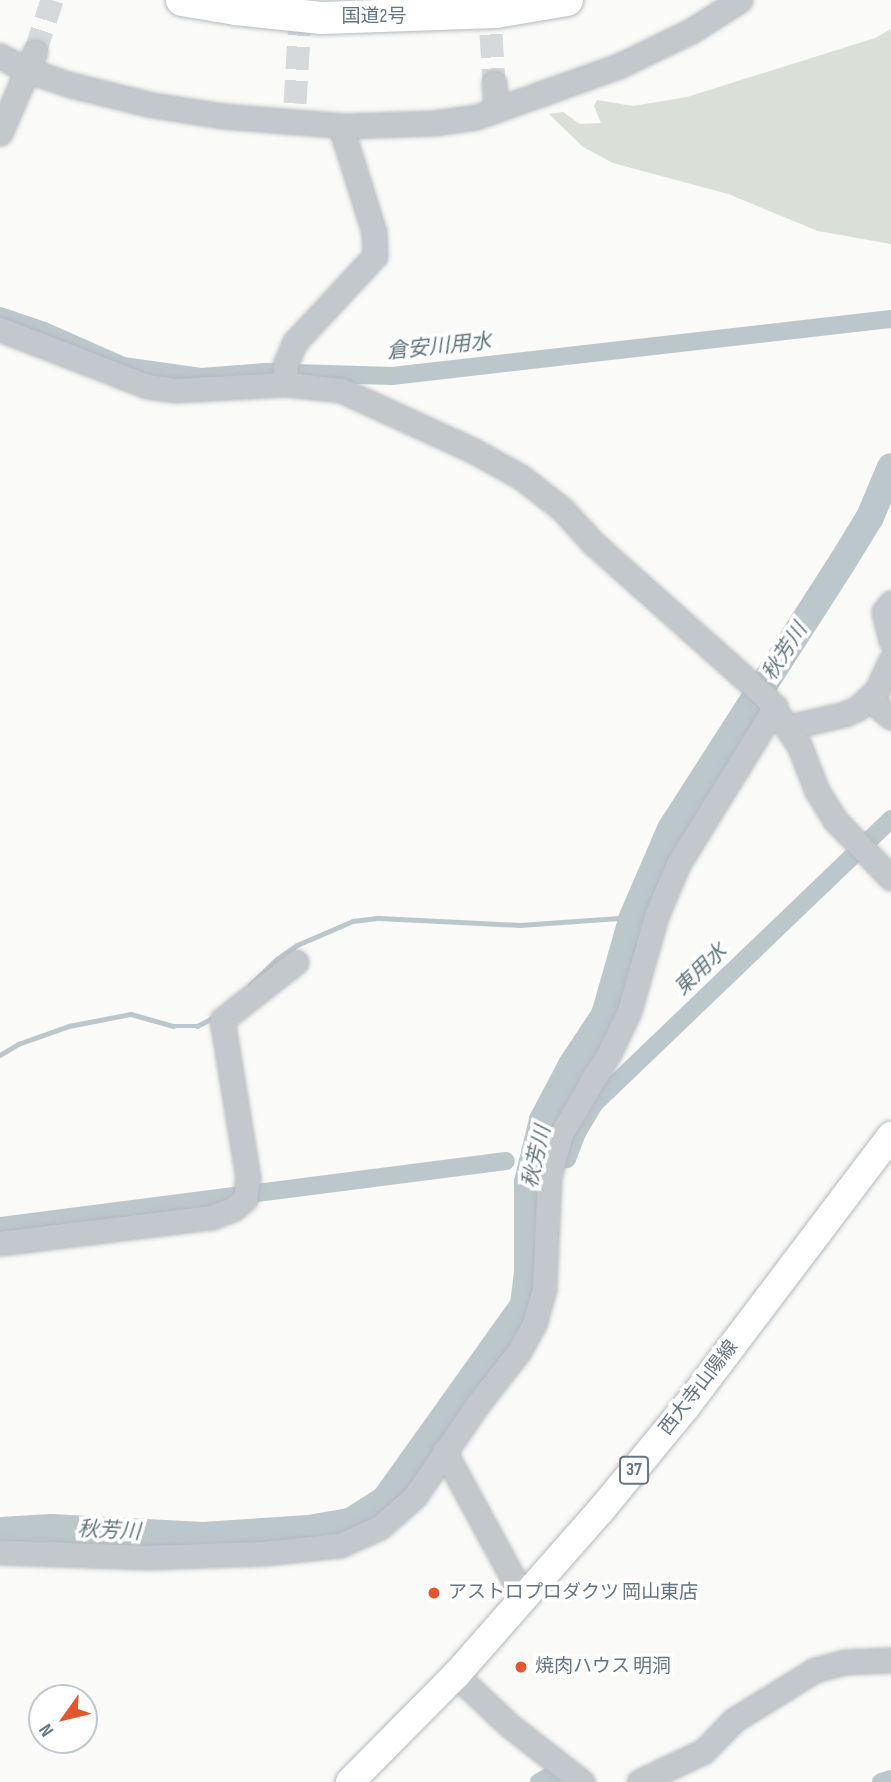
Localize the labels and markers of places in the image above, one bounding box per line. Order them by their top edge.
place label: アストロプロダクツ 岡山東店 [448,1582,698,1604]
marker: アストロプロダクツ 岡山東店 [426,1585,442,1601]
place label: 焼肉ハウス 明洞 [535,1656,671,1678]
marker: 焼肉ハウス 明洞 [513,1659,529,1675]

